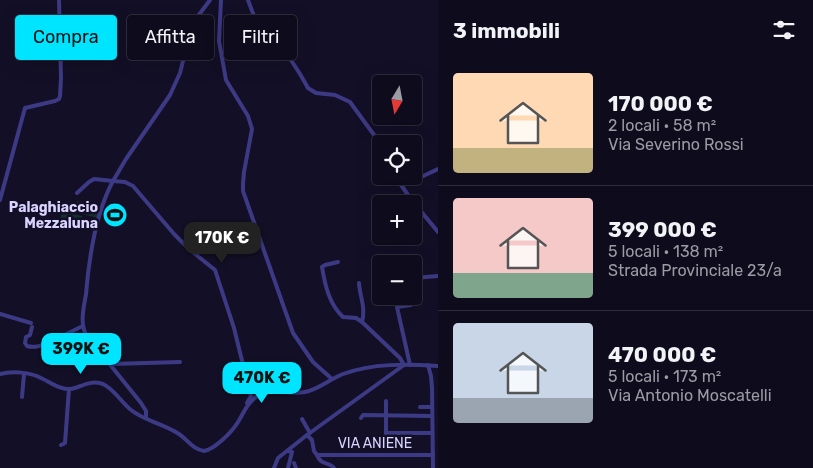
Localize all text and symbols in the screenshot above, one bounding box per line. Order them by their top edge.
chip: Compra [15,15,117,60]
chip: Affitta [127,15,214,60]
chip: Filtri [224,15,297,60]
icon: filters [770,16,798,44]
text: 3 immobili [453,18,560,43]
north arrow [372,75,422,125]
map controls [372,75,422,305]
text: 170 000 € [608,91,713,116]
icon: home [493,93,553,153]
text: 2 locali · 58 m² [608,116,716,135]
button: locate [372,135,422,185]
text: Via Severino Rossi [608,135,744,154]
button: + [372,195,422,245]
place label: Palaghiaccio Mezzaluna [9,199,98,232]
sports icon: Palaghiaccio Mezzaluna [102,202,128,228]
text: 399 000 € [608,217,717,242]
icon: home [493,218,553,278]
pin: 170K € [181,222,263,264]
text: 170K € [195,228,249,247]
text: 5 locali · 138 m² [608,242,723,261]
button: − [372,255,422,305]
text: Strada Provinciale 23/a [608,261,782,280]
pin: 399K € [40,332,122,375]
text: 399K € [52,339,110,358]
text: 470 000 € [608,342,716,367]
icon: home [493,343,553,403]
pin: 470K € [221,362,303,404]
text: 5 locali · 173 m² [608,367,721,386]
text: 470K € [233,368,291,387]
text: Via Antonio Moscatelli [608,386,772,405]
street label: VIA ANIENE [338,435,412,452]

